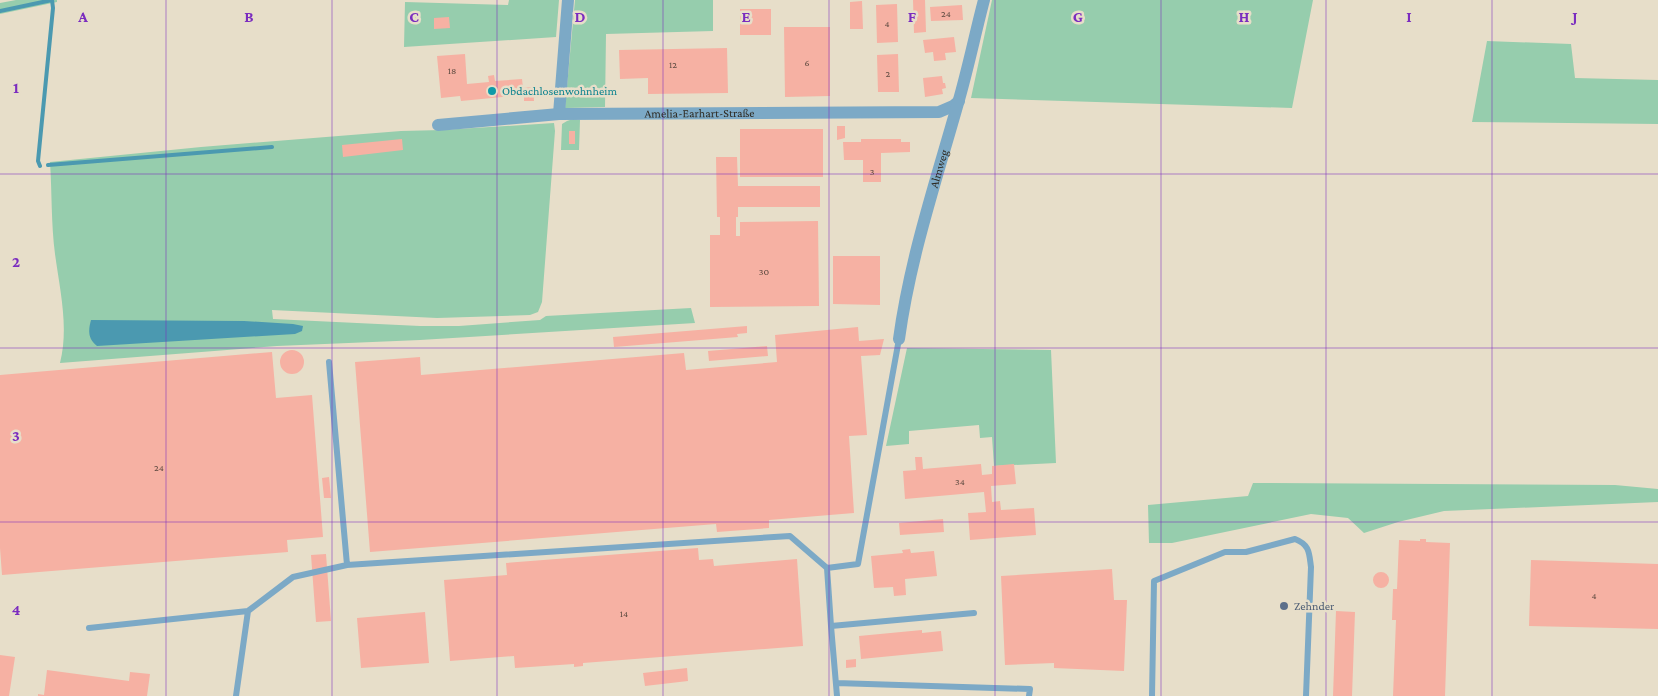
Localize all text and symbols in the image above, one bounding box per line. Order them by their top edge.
text: A [77,8,88,25]
text: B [244,8,254,25]
text: C [409,8,419,25]
text: D [574,8,586,25]
text: E [741,8,751,25]
text: F [908,8,917,25]
house number: 24 [941,8,951,19]
text: G [1073,8,1083,25]
text: H [1239,8,1250,25]
text: I [1406,8,1412,25]
text: J [1570,8,1578,25]
house number: 4 [884,18,890,29]
house number: 6 [804,57,810,68]
house number: 12 [669,59,677,70]
house number: 18 [448,65,456,76]
house number: 2 [886,68,891,79]
text: 1 [13,79,19,96]
place label: Obdachlosenwohnheim [502,84,617,98]
marker: Obdachlosenwohnheim [486,85,498,97]
street label: Amelia-Earhart-Straße [644,106,755,121]
street label: Almweg [927,148,951,190]
house number: 3 [870,166,875,177]
text: 2 [12,253,20,270]
house number: 30 [759,266,770,277]
text: 3 [12,427,20,444]
house number: 24 [154,462,164,473]
house number: 34 [955,476,965,487]
house number: 4 [1591,590,1597,601]
place label: Zehnder [1294,599,1335,613]
marker: Zehnder [1278,600,1290,612]
text: 4 [12,601,21,618]
house number: 14 [620,608,628,619]

